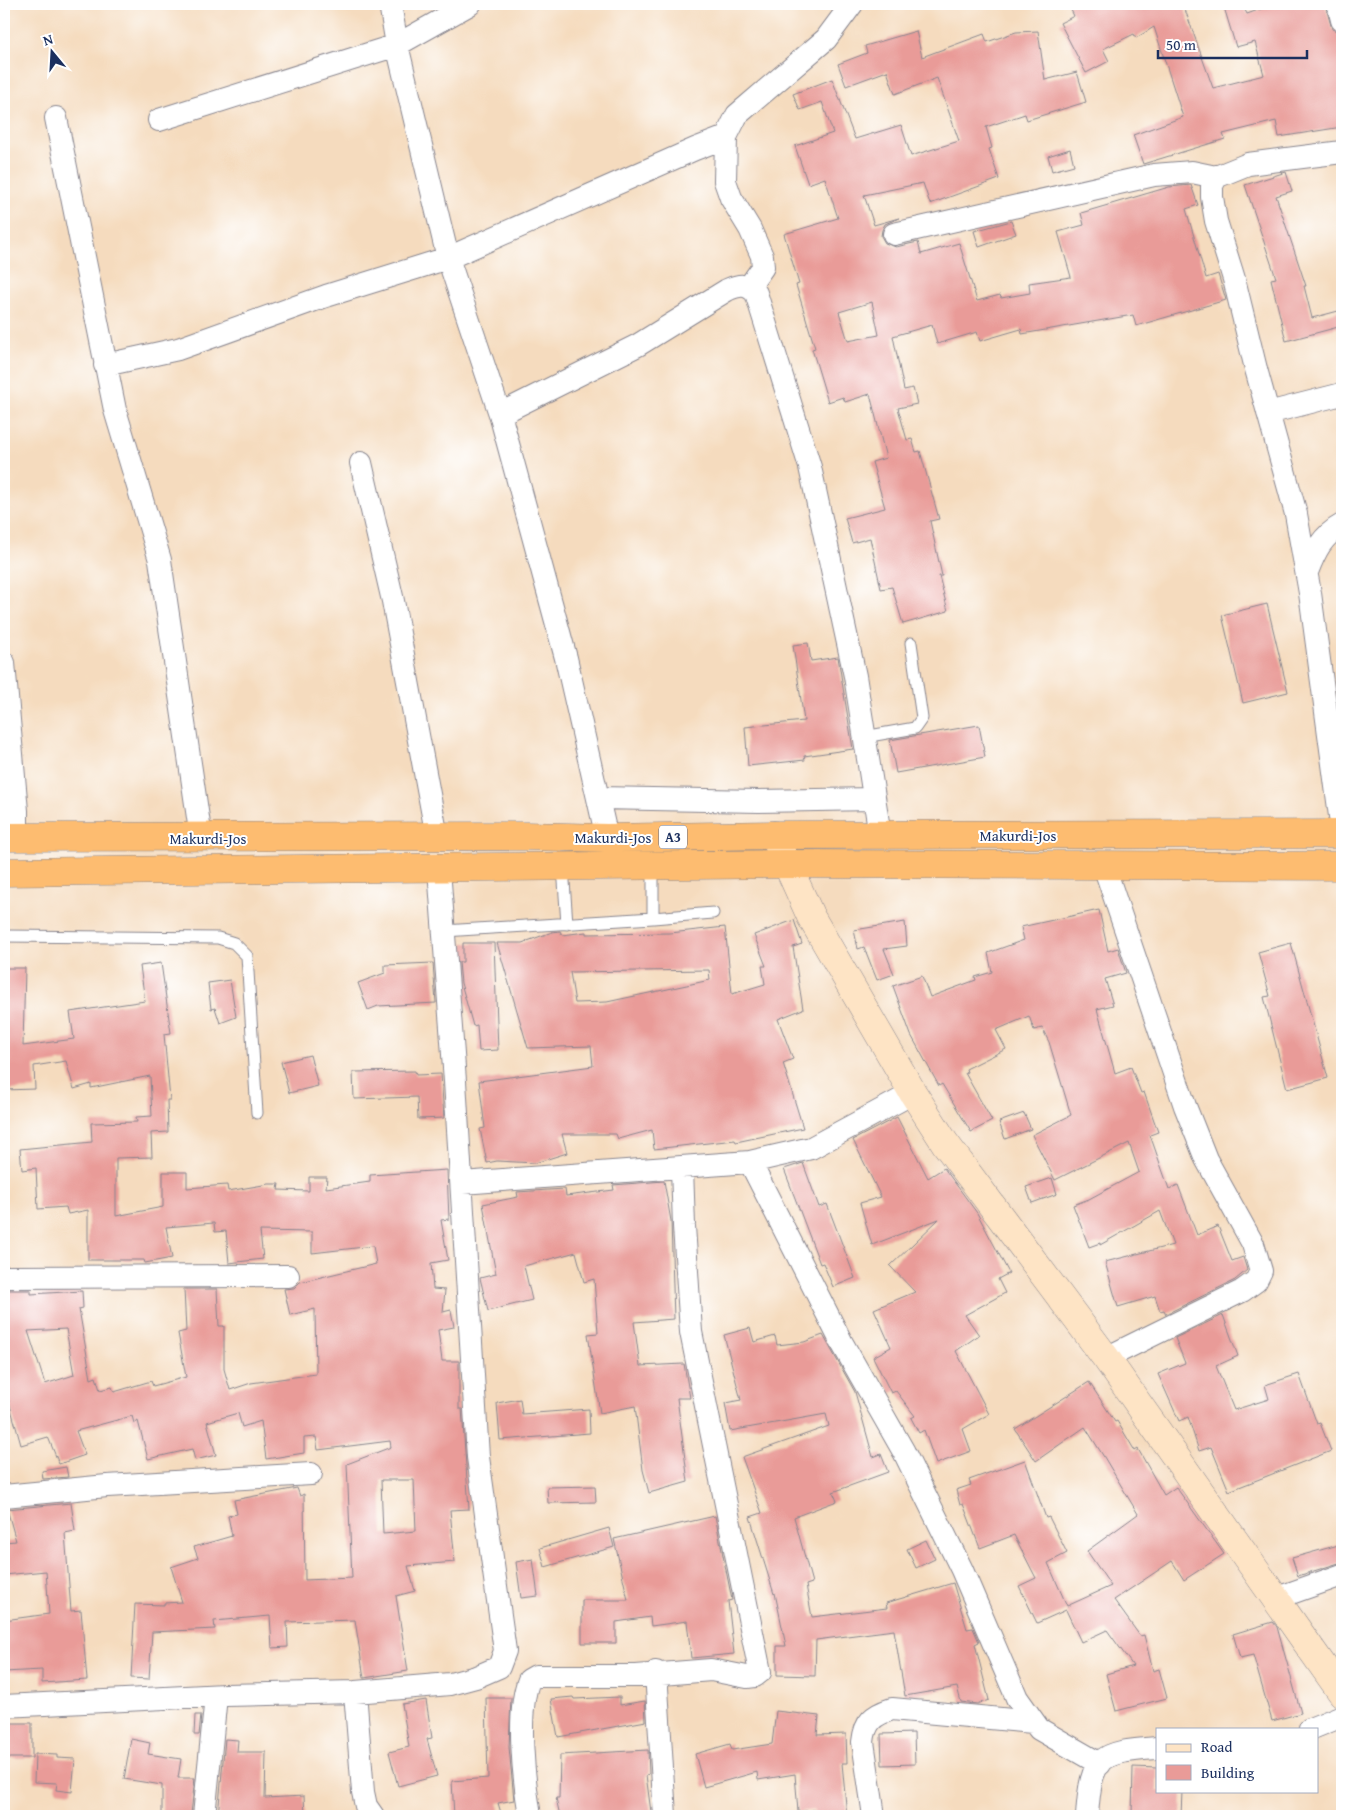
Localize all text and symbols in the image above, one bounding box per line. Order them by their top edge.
north arrow [28,28,78,78]
text: N [40,28,56,51]
scale bar [1158,28,1307,60]
text: 50 m [1166,34,1197,55]
street label: Makurdi-Jos [980,825,1056,846]
road number: A3 [659,826,687,849]
street label: Makurdi-Jos [575,827,651,848]
street label: Makurdi-Jos [170,828,246,849]
legend [1156,1728,1318,1792]
text: Road [1201,1736,1232,1757]
text: Building [1201,1762,1255,1783]

